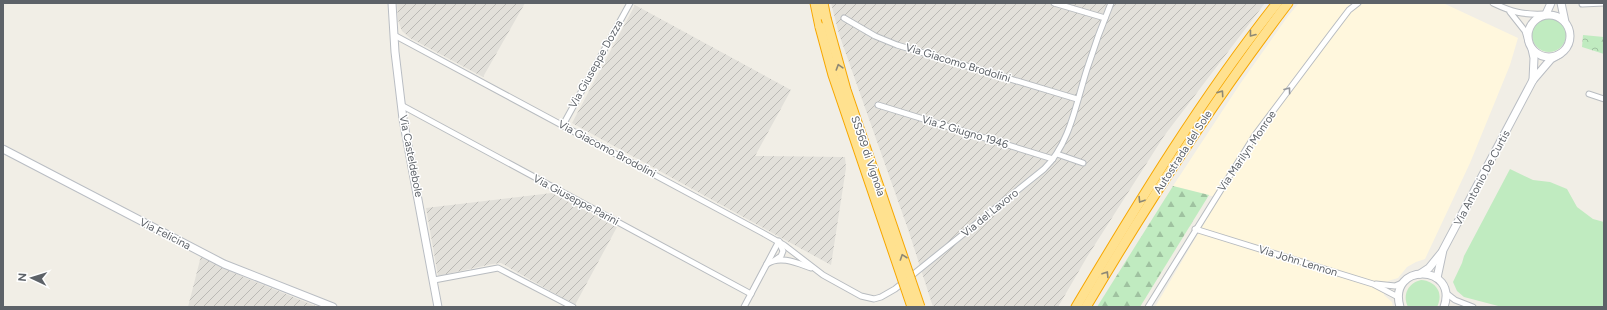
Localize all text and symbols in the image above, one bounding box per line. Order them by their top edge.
street label: Via Giuseppe Dozza [566,18,626,110]
one-way arrow [1250,29,1257,36]
street label: Via Giacomo Brodolini [904,41,1012,85]
one-way arrow [835,64,844,71]
one-way arrow [1283,88,1290,95]
one-way arrow [1216,91,1223,98]
street label: Autostrada del Sole [1151,108,1215,196]
street label: Via Marilyn Monroe [1215,108,1279,194]
street label: Via 2 Giugno 1946 [920,113,1010,151]
street label: Via Casteldebole [397,114,425,198]
street label: SS569 di Vignola [848,114,888,198]
street label: Via Giacomo Brodolini [556,118,658,180]
street label: Via Antonio De Curtis [1451,128,1513,228]
street label: Via Giuseppe Parini [531,172,621,228]
street label: Via del Lavoro [959,186,1021,240]
one-way arrow [1138,196,1146,203]
street label: Via Felicina [137,216,193,252]
street label: Via John Lennon [1257,243,1339,279]
one-way arrow [899,254,908,261]
north arrow [12,258,52,298]
one-way arrow [1102,271,1109,278]
text: N [16,273,29,282]

